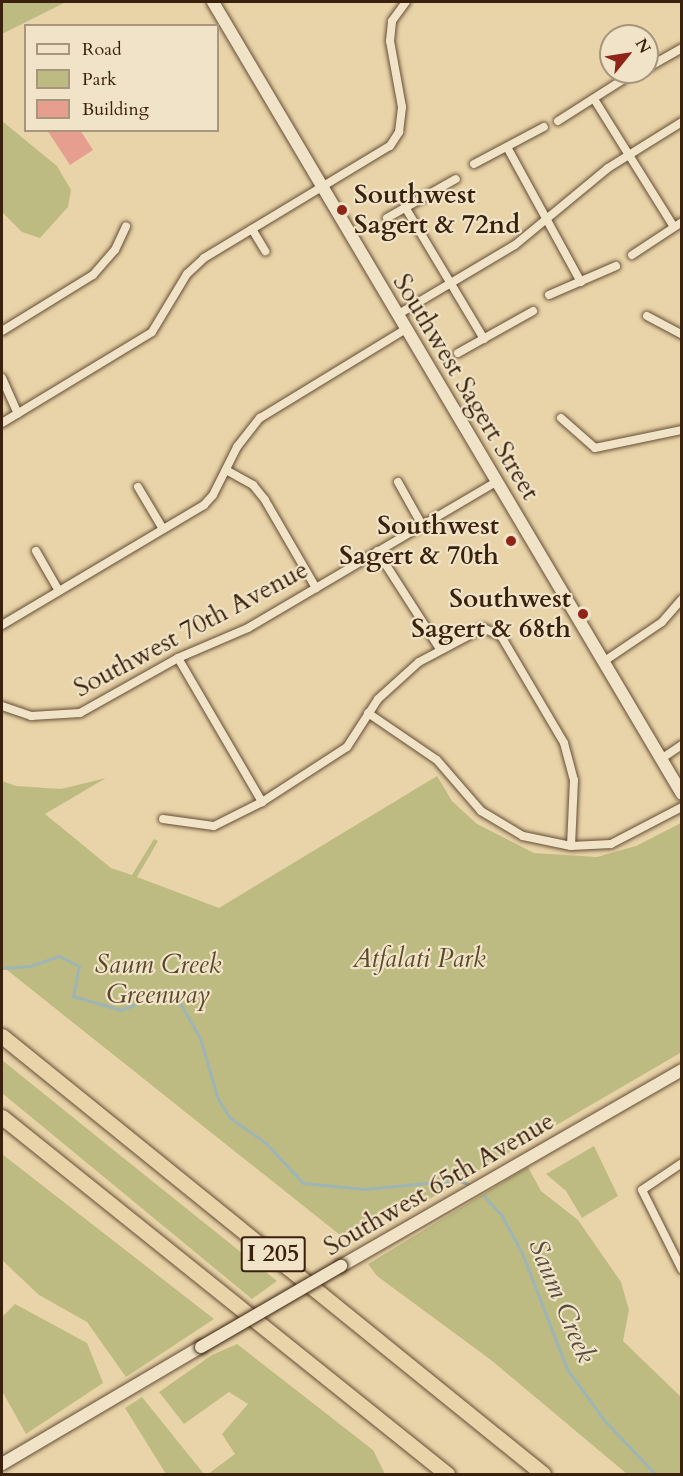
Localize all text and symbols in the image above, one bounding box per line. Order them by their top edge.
legend [24,24,219,132]
north arrow [599,24,659,84]
text: N [630,34,656,58]
text: Road [82,37,122,62]
text: Park [82,67,117,92]
text: Building [82,97,149,122]
place label: Southwest Sagert & 72nd [354,179,520,240]
marker: Southwest Sagert & 72nd [335,203,349,217]
street label: Southwest Sagert Street [386,268,546,506]
place label: Southwest Sagert & 70th [339,510,499,572]
marker: Southwest Sagert & 70th [504,534,518,548]
street label: Southwest 70th Avenue [69,554,313,704]
place label: Southwest Sagert & 68th [411,583,571,644]
marker: Southwest Sagert & 68th [576,607,590,621]
park label: Atfalati Park [352,943,486,975]
park label: Saum Creek Greenway [95,949,221,1011]
street label: Southwest 65th Avenue [318,1105,560,1263]
road number: I 205 [240,1233,306,1275]
water label: Saum Creek [521,1234,603,1368]

